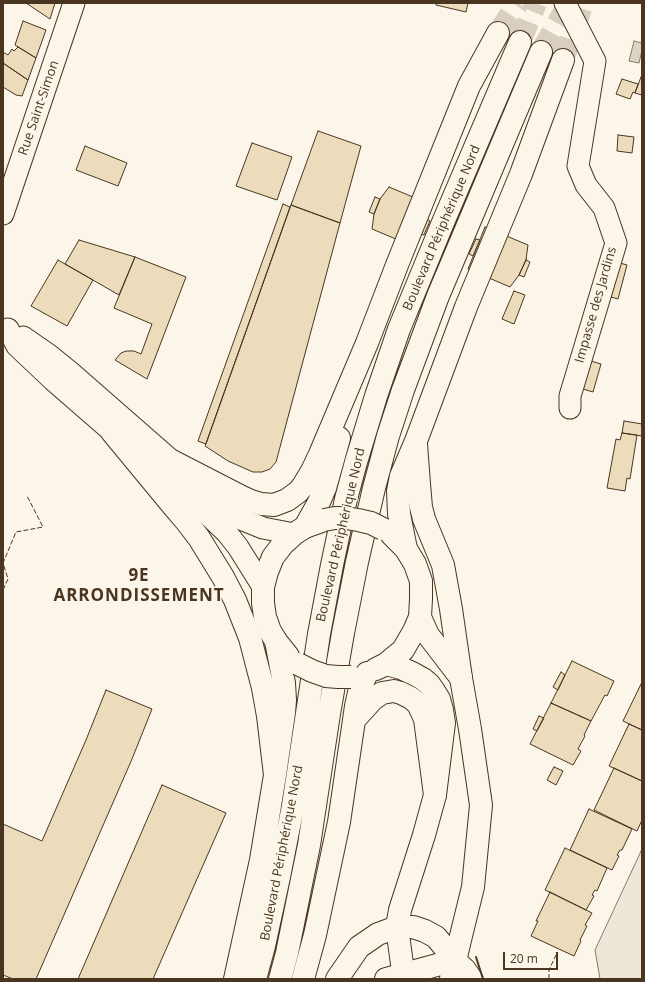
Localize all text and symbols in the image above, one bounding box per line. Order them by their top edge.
street label: Rue Saint-Simon [15,58,63,158]
street label: Boulevard Périphérique Nord [400,143,484,313]
street label: Impasse des Jardins [572,245,620,365]
street label: Boulevard Périphérique Nord [313,446,369,624]
district label: 9E ARRONDISSEMENT [53,566,225,606]
street label: Boulevard Périphérique Nord [257,764,307,942]
scale bar [505,944,560,970]
text: 20 m [510,950,538,967]

